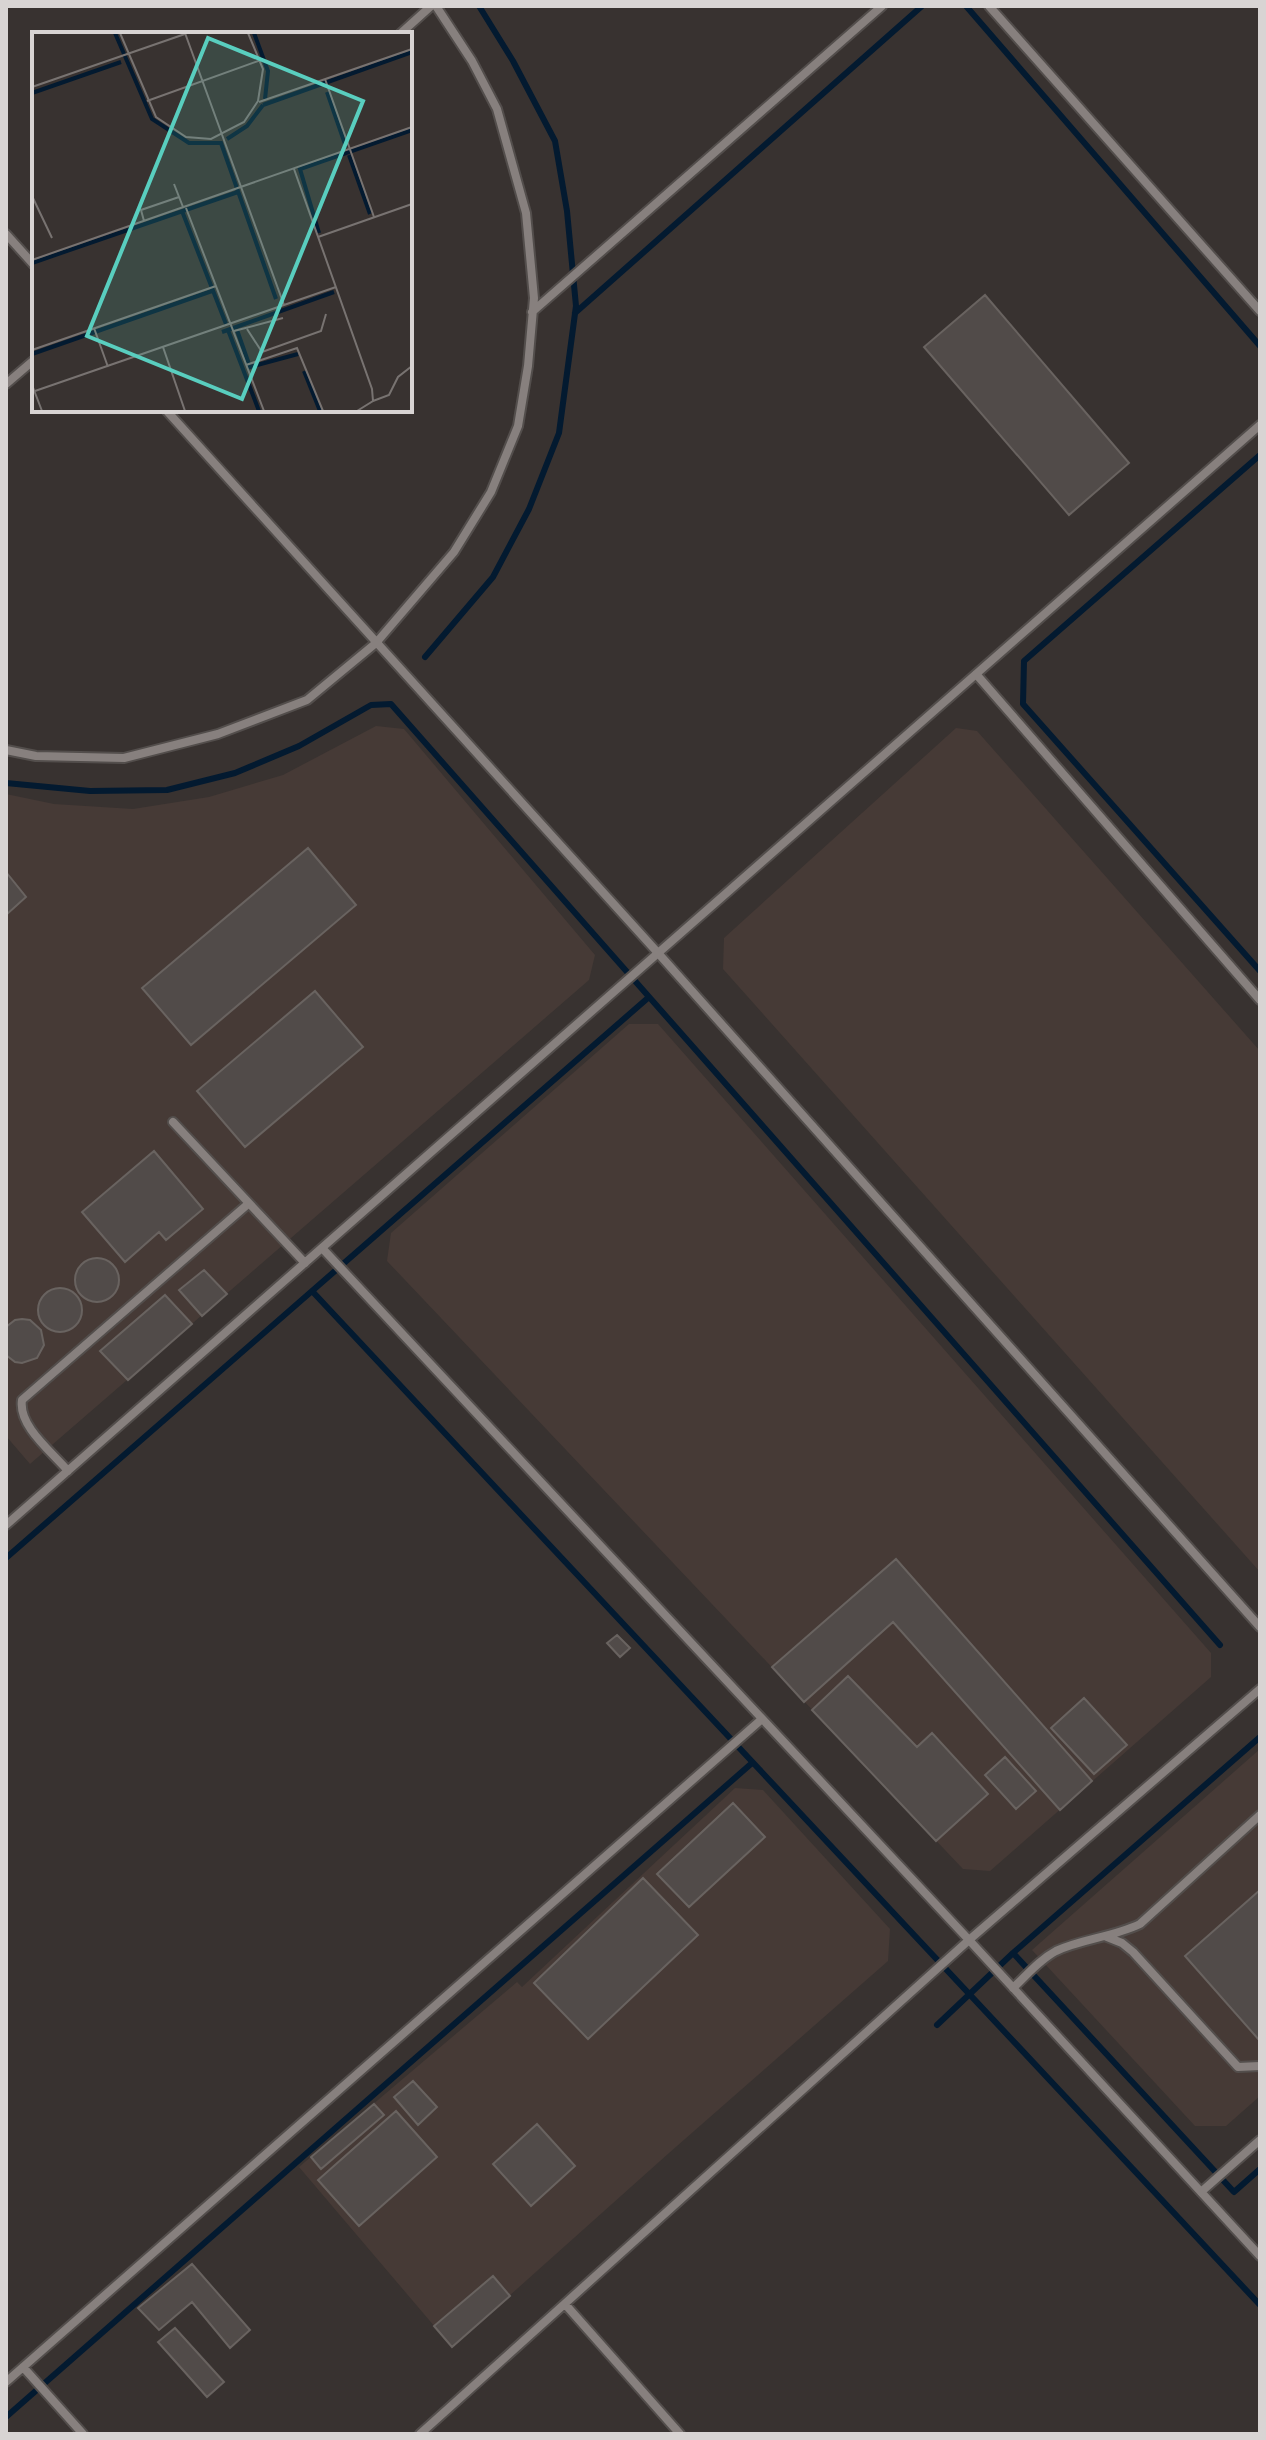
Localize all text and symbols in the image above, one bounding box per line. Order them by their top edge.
inset map [32,32,412,412]

